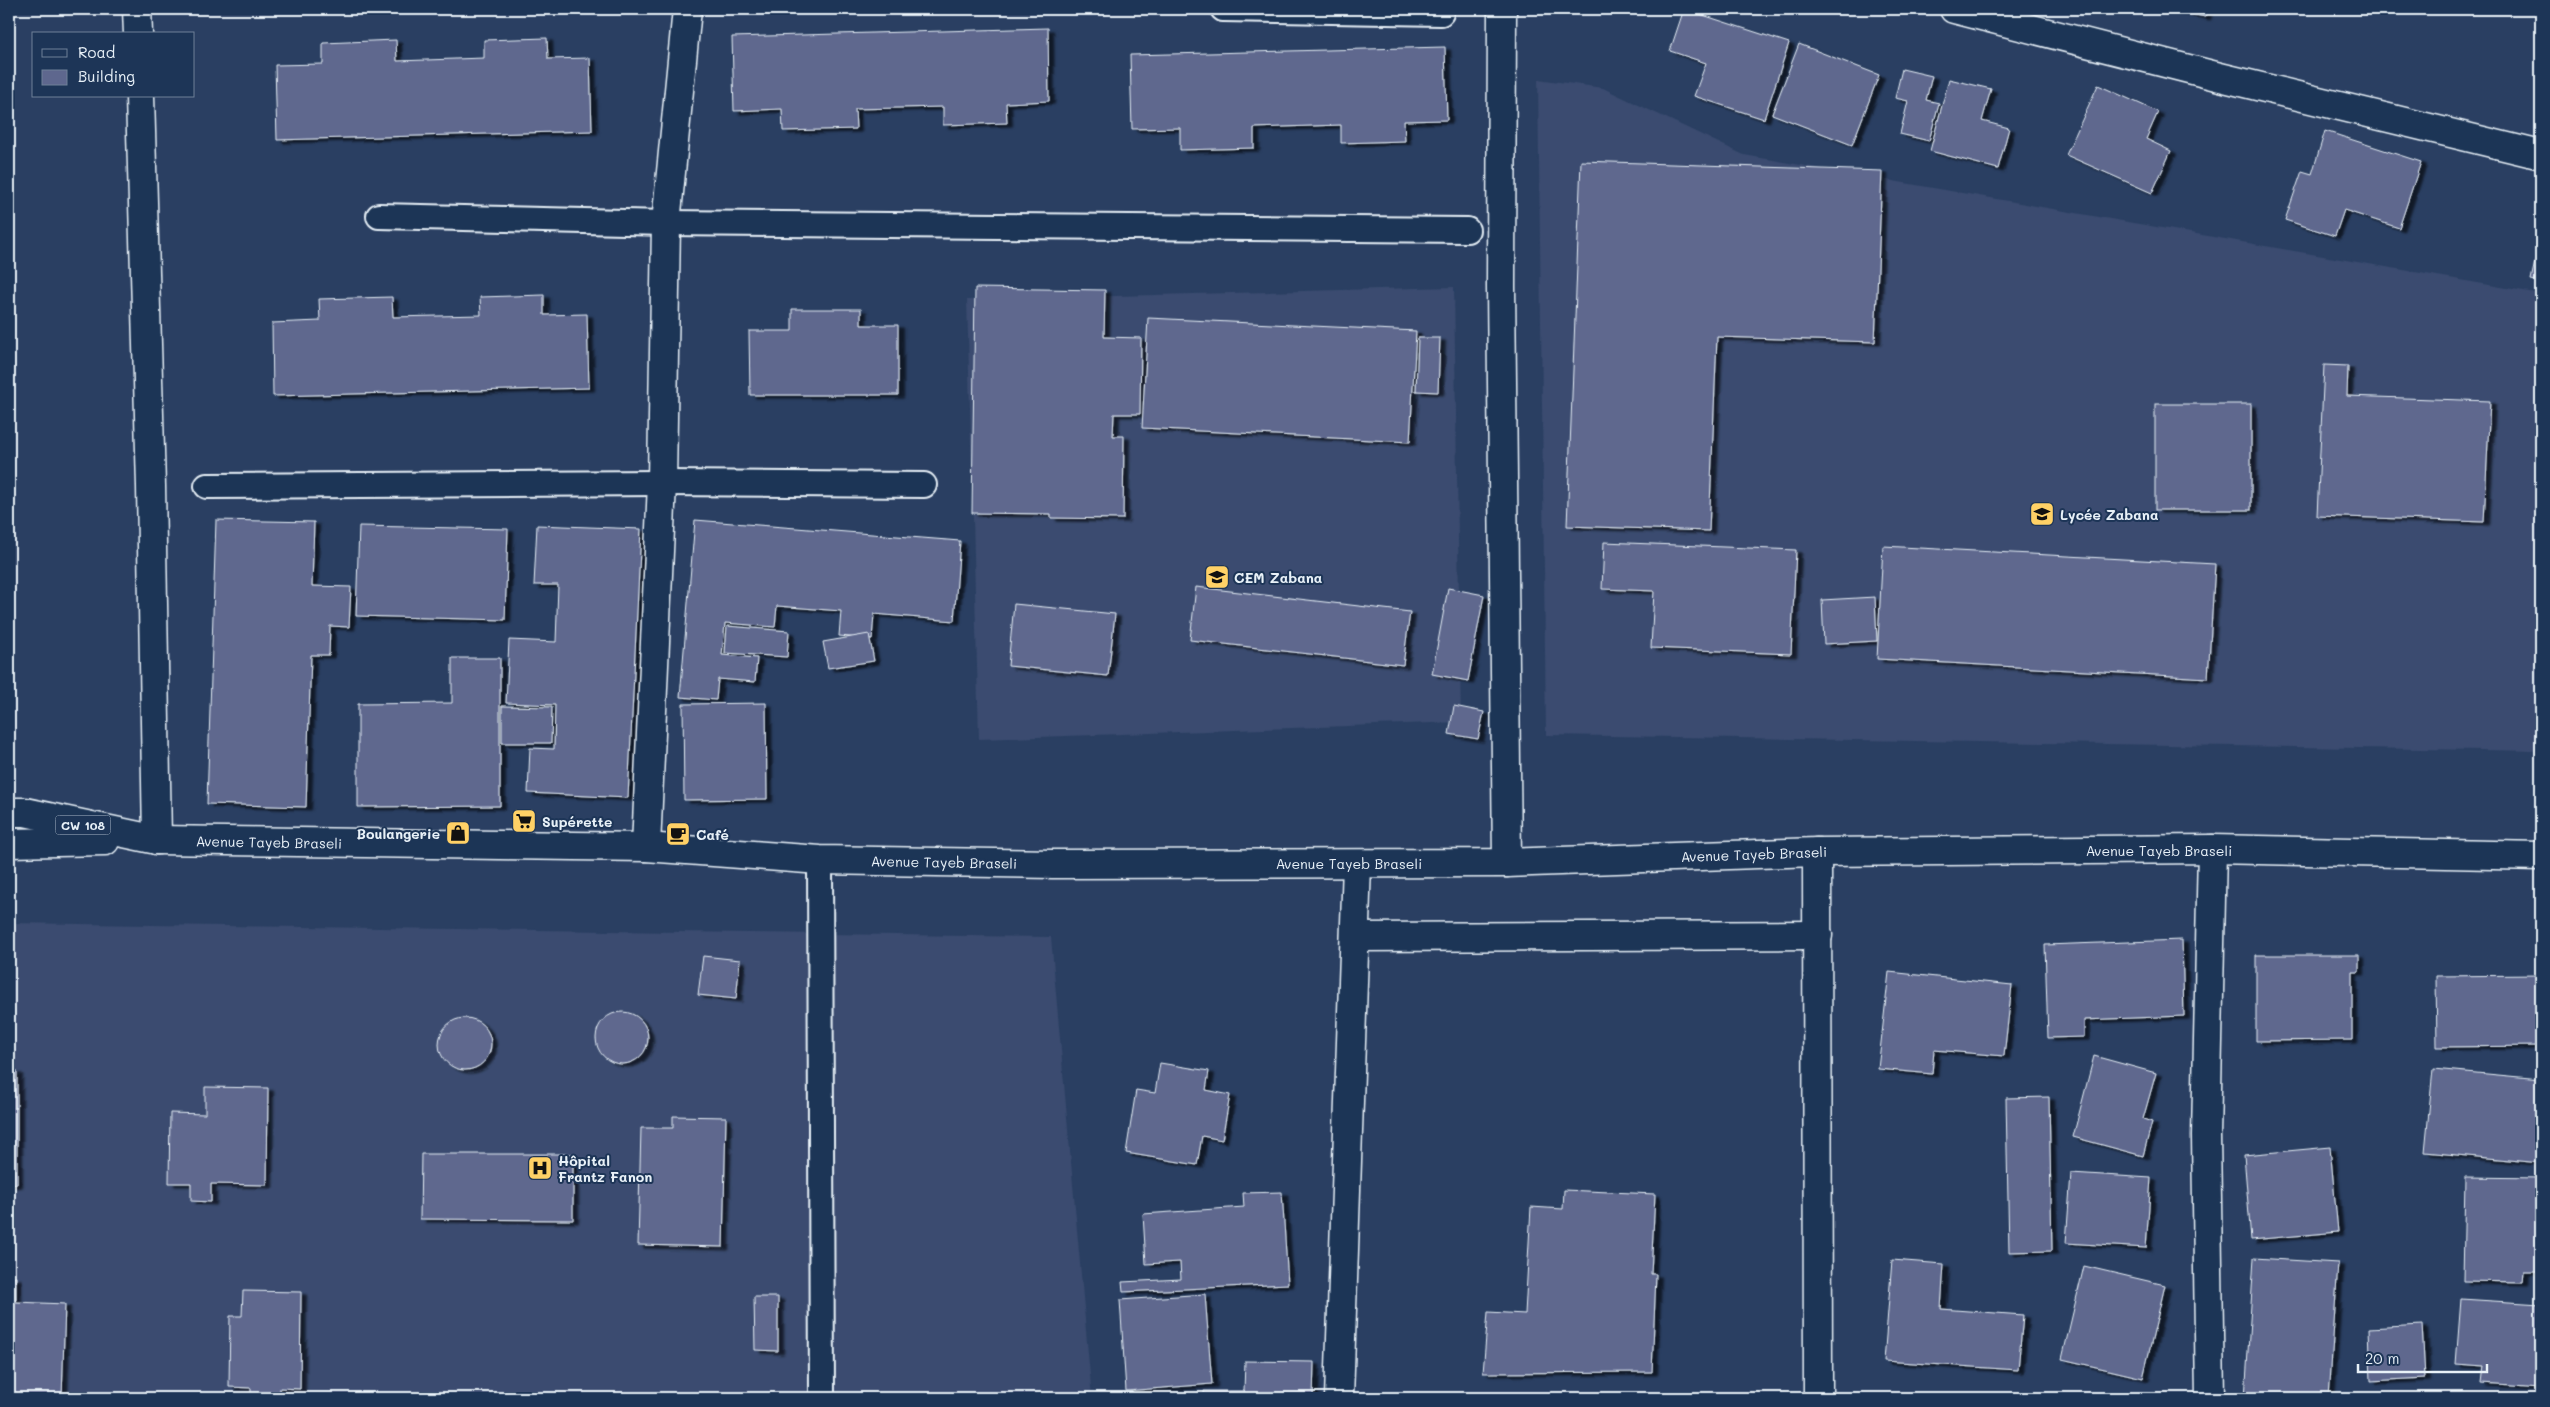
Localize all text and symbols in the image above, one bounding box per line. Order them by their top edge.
legend [32,32,195,98]
text: Road [78,42,115,62]
text: Building [78,66,135,86]
school or university icon: Lycée Zabana [2029,501,2055,527]
place label: Lycée Zabana [2060,505,2159,524]
school or university icon: CEM Zabana [1204,564,1230,590]
place label: CEM Zabana [1234,568,1323,587]
supermarket icon: Supérette [511,808,537,834]
place label: Supérette [542,812,612,831]
road number: CW 108 [56,816,110,834]
shop icon: Boulangerie [445,820,471,846]
cafe icon: Café [665,821,691,847]
place label: Boulangerie [357,824,440,843]
place label: Café [696,825,729,844]
street label: Avenue Tayeb Braseli [196,831,342,853]
street label: Avenue Tayeb Braseli [2086,841,2232,860]
street label: Avenue Tayeb Braseli [1680,842,1828,866]
street label: Avenue Tayeb Braseli [871,851,1017,873]
street label: Avenue Tayeb Braseli [1276,854,1422,873]
place label: Hôpital Frantz Fanon [558,1151,652,1186]
hospital icon: Hôpital Frantz Fanon [527,1155,553,1181]
scale bar [2358,1342,2486,1374]
text: 20 m [2365,1348,2399,1368]

